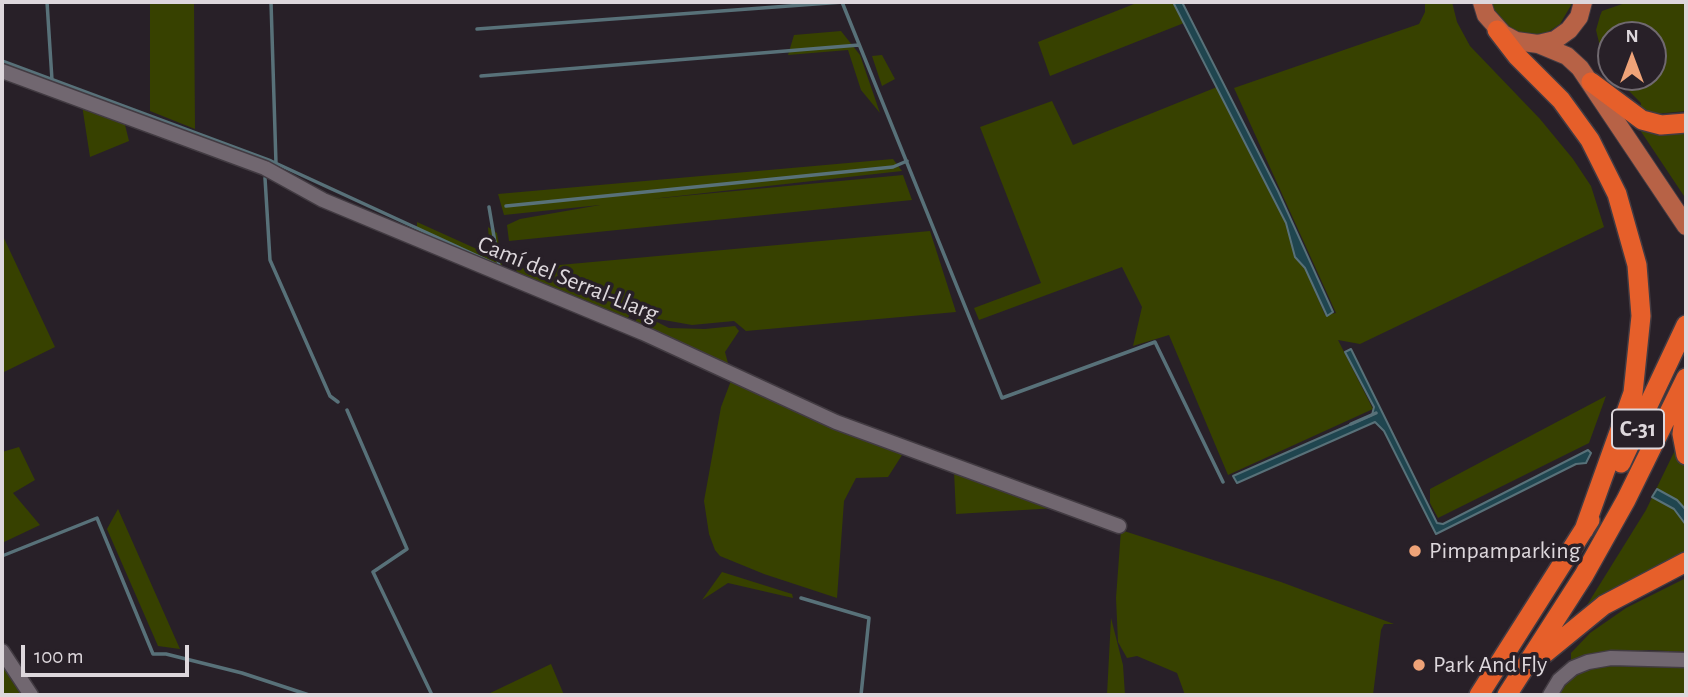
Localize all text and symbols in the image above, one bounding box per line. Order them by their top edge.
north arrow [1597,21,1667,91]
text: N [1625,27,1639,46]
street label: Camí del Serral-Llarg [473,230,663,328]
road number: C-31 [1612,410,1664,448]
place label: Pimpamparking [1429,537,1580,565]
marker: Pimpamparking [1407,543,1423,559]
scale bar [24,630,192,674]
text: 100 m [34,646,84,667]
place label: Park And Fly [1433,651,1547,679]
marker: Park And Fly [1411,657,1427,673]

